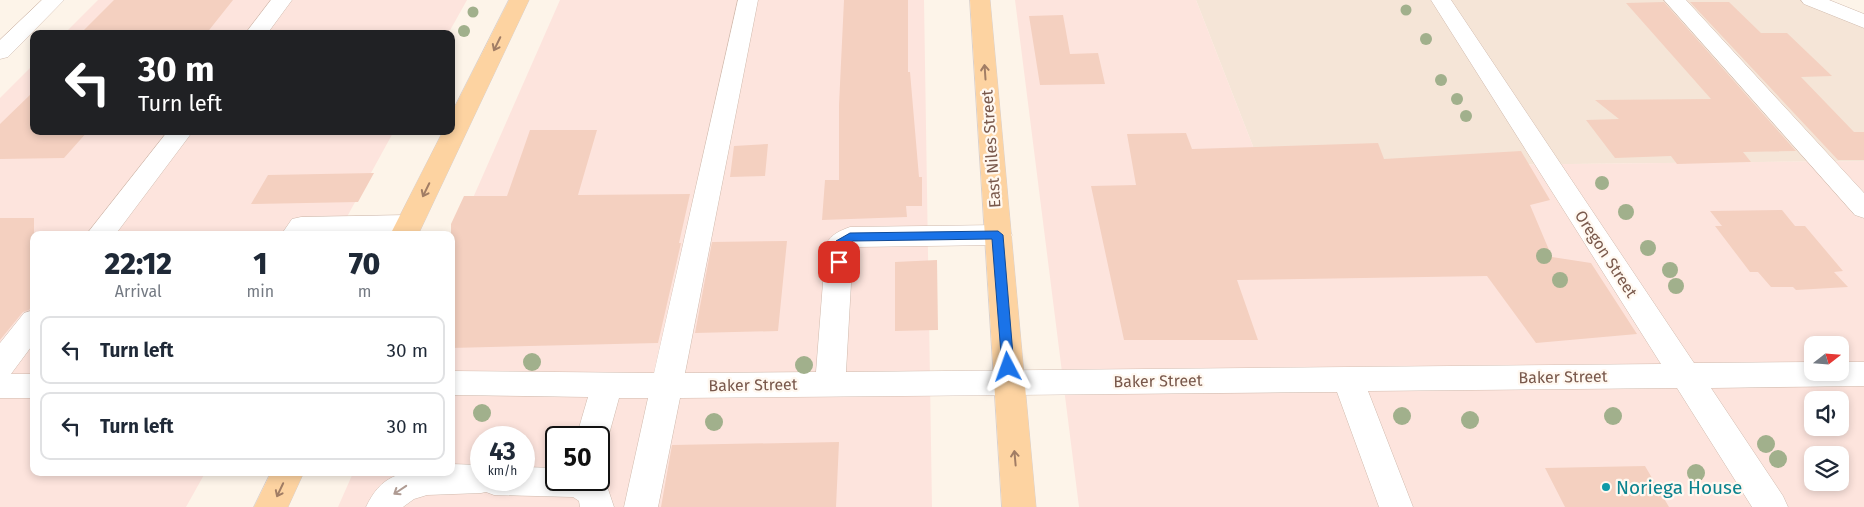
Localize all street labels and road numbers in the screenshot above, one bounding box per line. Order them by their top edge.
street label: East Niles Street [977,89,1005,209]
street label: Oregon Street [1571,207,1641,301]
street label: Baker Street [1518,367,1608,387]
street label: Baker Street [1113,371,1203,391]
street label: Baker Street [708,375,798,395]

